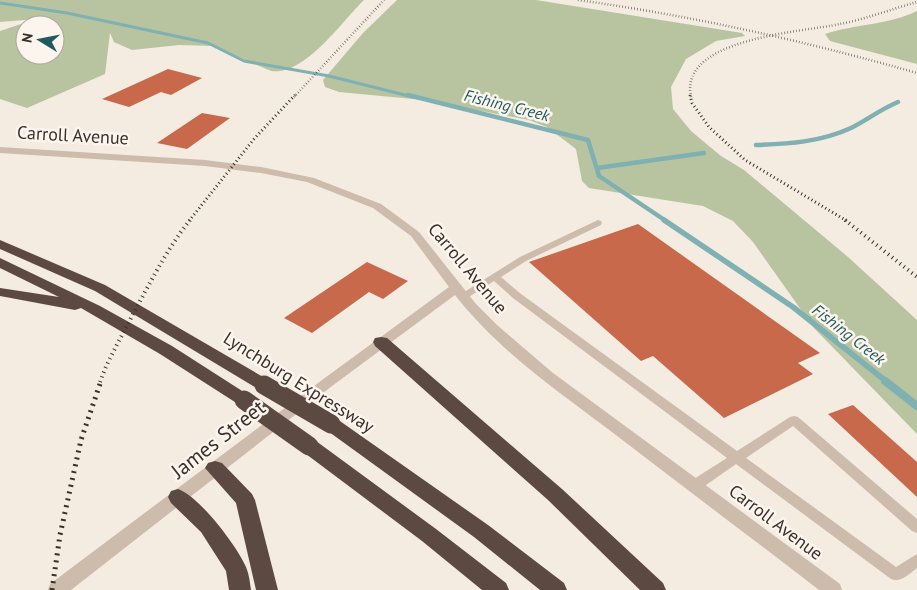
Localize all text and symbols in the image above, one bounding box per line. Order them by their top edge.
north arrow [15,15,65,65]
text: N [18,32,37,44]
water label: Fishing Creek [462,85,552,125]
street label: Carroll Avenue [17,121,129,149]
street label: Carroll Avenue [423,218,513,318]
water label: Fishing Creek [809,299,890,369]
street label: Lynchburg Expressway [219,326,379,438]
street label: James Street [165,394,271,485]
street label: Carroll Avenue [724,479,828,565]

